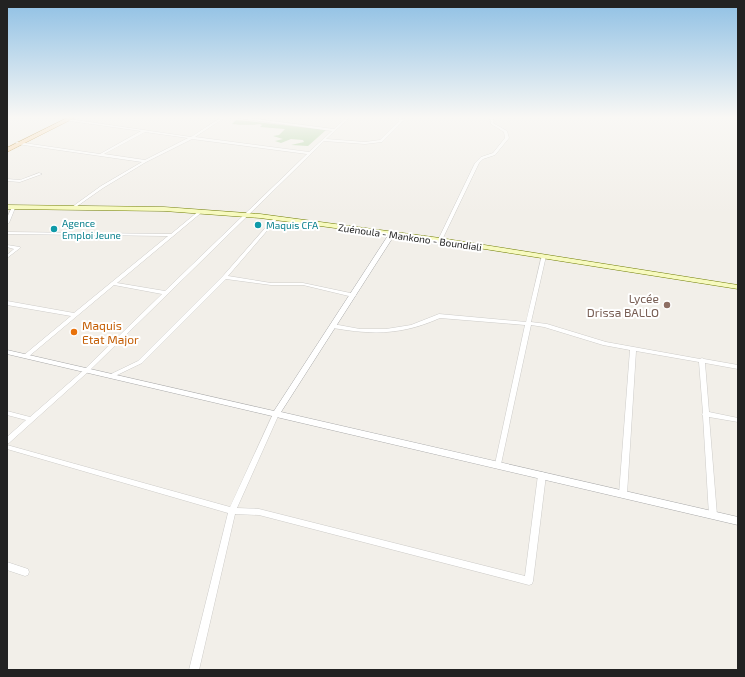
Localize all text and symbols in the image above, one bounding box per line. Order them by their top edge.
place label: Agence Emploi Jeune [62,217,121,241]
place label: Maquis CFA [266,219,319,231]
marker: Maquis CFA [253,220,263,230]
street label: Zuénoula - Mankono - Boundiali [337,221,483,253]
marker: Agence Emploi Jeune [49,224,59,234]
place label: Lycée Drissa BALLO [587,291,659,319]
marker: Lycée Drissa BALLO [662,300,672,310]
place label: Maquis Etat Major [82,318,139,347]
marker: Maquis Etat Major [69,327,79,337]

